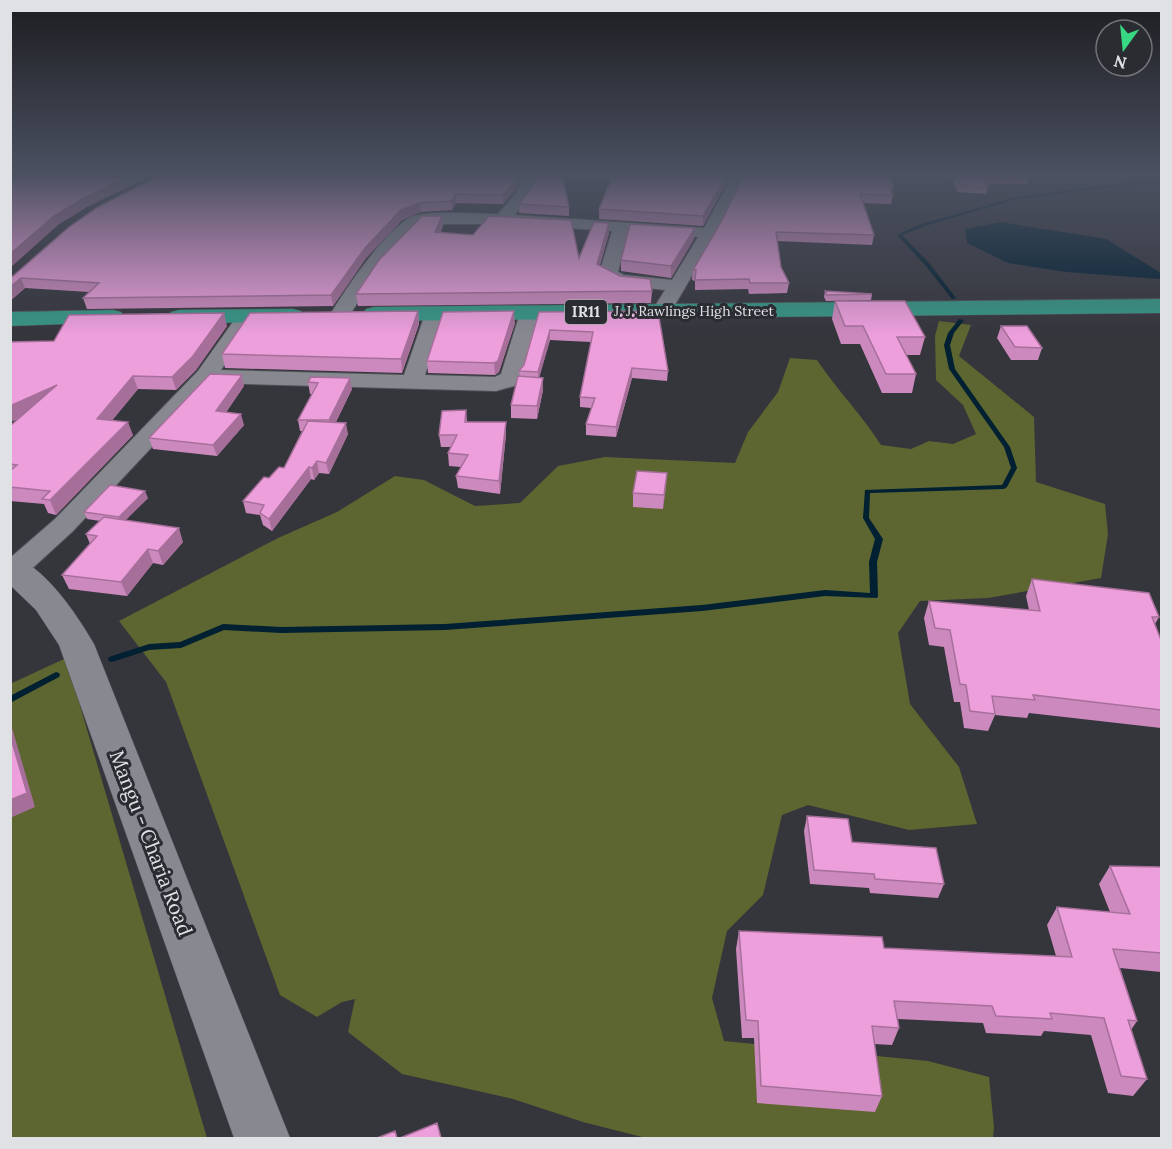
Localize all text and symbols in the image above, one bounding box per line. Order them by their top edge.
north arrow [1094,18,1154,78]
text: N [1112,51,1129,74]
road number: IR11 [565,300,607,324]
street label: J. J. Rawlings High Street [613,302,775,320]
street label: Mangu - Charia Road [105,747,198,939]

